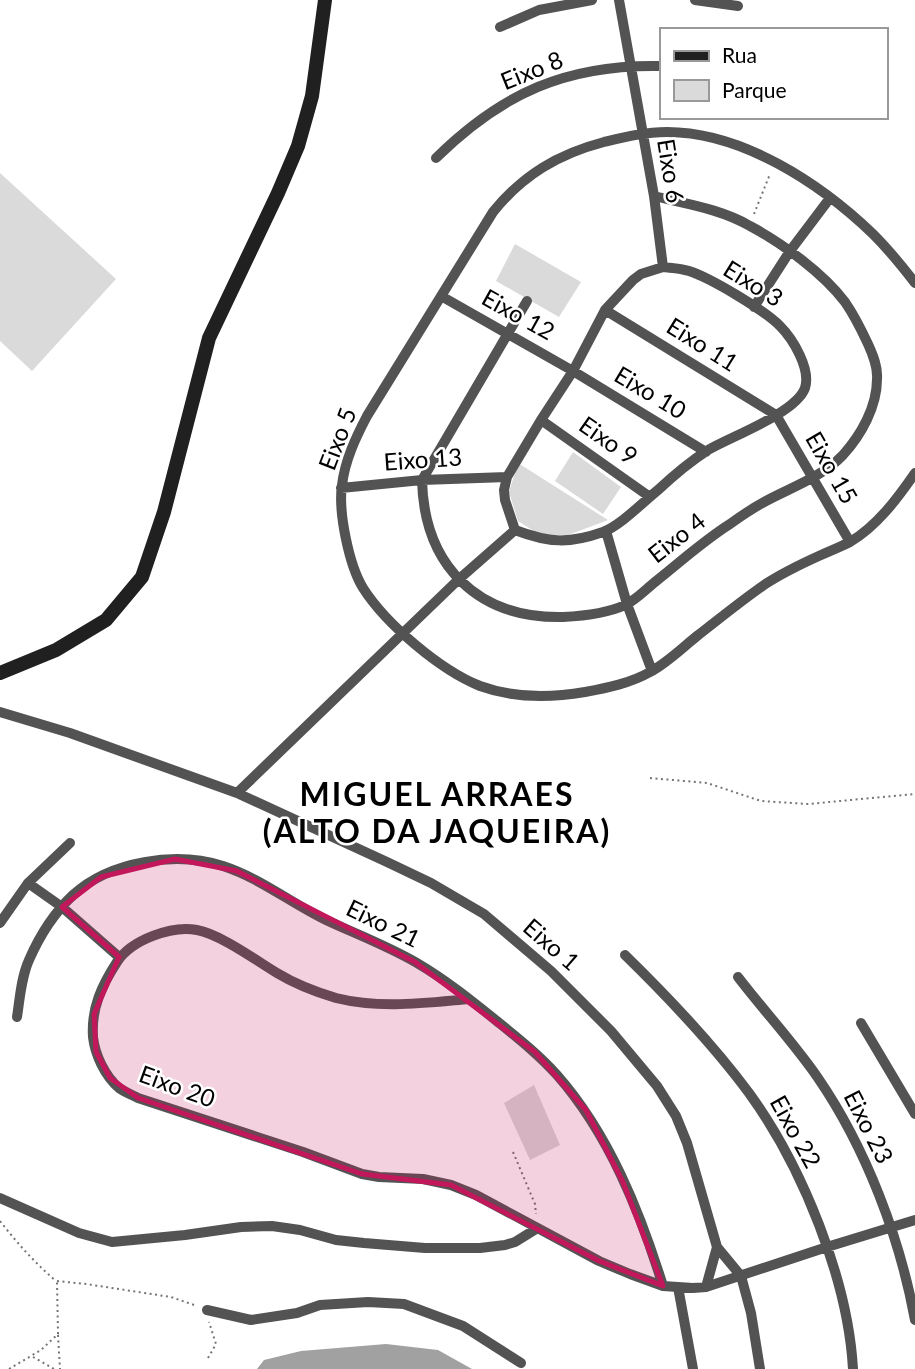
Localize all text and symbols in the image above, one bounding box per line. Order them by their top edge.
legend [660,28,887,119]
text: Rua [722,42,757,67]
street label: Eixo 8 [496,44,567,95]
text: Parque [722,77,787,102]
street label: Eixo 6 [652,137,691,205]
street label: Eixo 3 [719,253,789,312]
street label: Eixo 12 [477,282,560,345]
street label: Eixo 11 [662,311,744,377]
street label: Eixo 10 [610,359,692,424]
street label: Eixo 5 [311,403,362,474]
street label: Eixo 9 [574,409,644,470]
street label: Eixo 15 [800,426,865,509]
street label: Eixo 13 [383,441,463,476]
street label: Eixo 4 [642,505,711,568]
district label: MIGUEL ARRAES (ALTO DA JAQUEIRA) [263,774,611,850]
street label: Eixo 21 [342,892,425,953]
street label: Eixo 1 [518,912,586,976]
street label: Eixo 20 [136,1059,219,1113]
street label: Eixo 23 [839,1085,900,1168]
street label: Eixo 22 [765,1090,828,1173]

